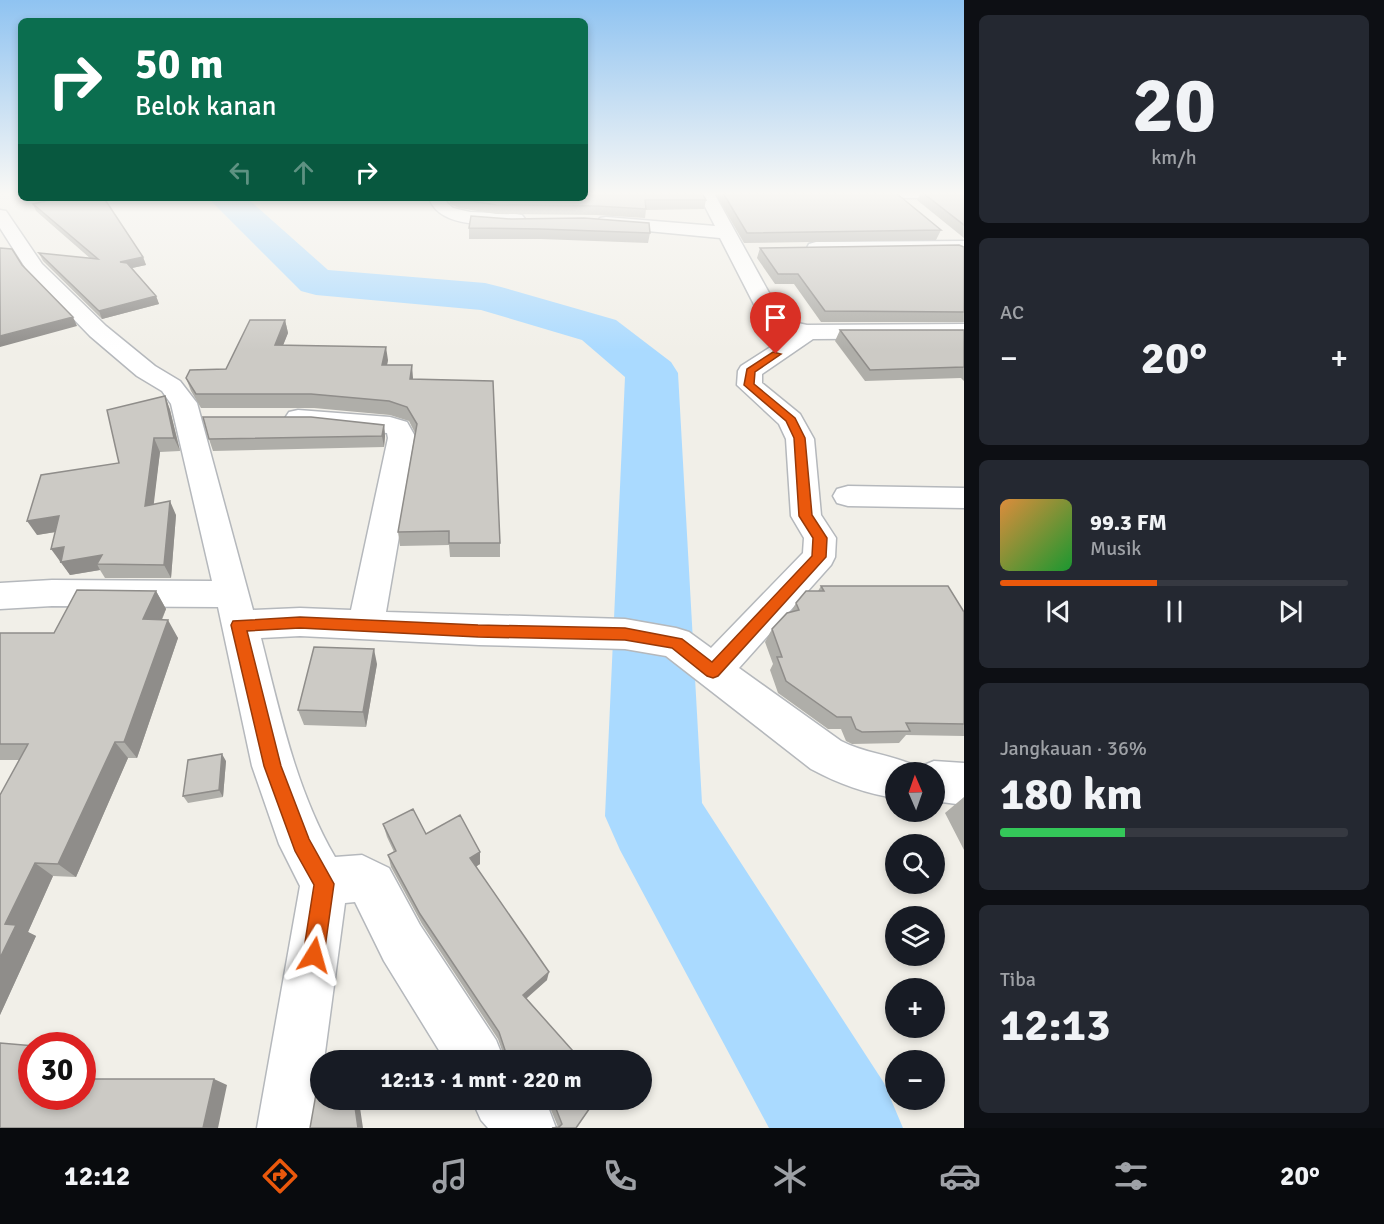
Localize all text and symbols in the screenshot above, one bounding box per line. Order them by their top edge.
text: 50 m [135,39,224,90]
icon: right [36,42,114,120]
text: 20 [1132,58,1216,154]
text: Belok kanan [135,90,276,123]
text: km/h [1151,145,1197,170]
icon: left [224,156,257,189]
icon: ahead [287,156,320,189]
icon: right [350,156,383,189]
pin [750,292,801,354]
text: AC [1000,300,1024,325]
icon: arrive [759,301,792,334]
text: 20° [1141,331,1207,386]
text: − [1000,338,1018,379]
text: + [1330,338,1348,379]
text: 99.3 FM [1090,509,1167,536]
text: Musik [1090,536,1141,561]
icon: previous [1042,595,1075,628]
icon: pause [1158,595,1191,628]
icon: next [1274,595,1307,628]
text: Jangkauan · 36% [1000,736,1147,761]
north arrow [885,762,945,822]
map controls [885,762,945,1110]
text: 180 km [1000,767,1143,822]
button: search [885,834,945,894]
button: layers [885,906,945,966]
position arrow [282,923,346,987]
text: Tiba [1000,967,1036,992]
button: + [885,978,945,1038]
text: 12:13 [1000,998,1110,1053]
speed limit sign: 30 [18,1032,96,1110]
button: − [885,1050,945,1110]
text: 12:13 · 1 mnt · 220 m [381,1066,581,1093]
icon: directions [259,1155,301,1197]
icon: music [429,1155,471,1197]
icon: phone [599,1155,641,1197]
icon: climate [769,1155,811,1197]
icon: car [939,1155,981,1197]
icon: filters [1110,1155,1152,1197]
text: 12:12 [64,1160,130,1193]
text: 20° [1280,1160,1320,1193]

